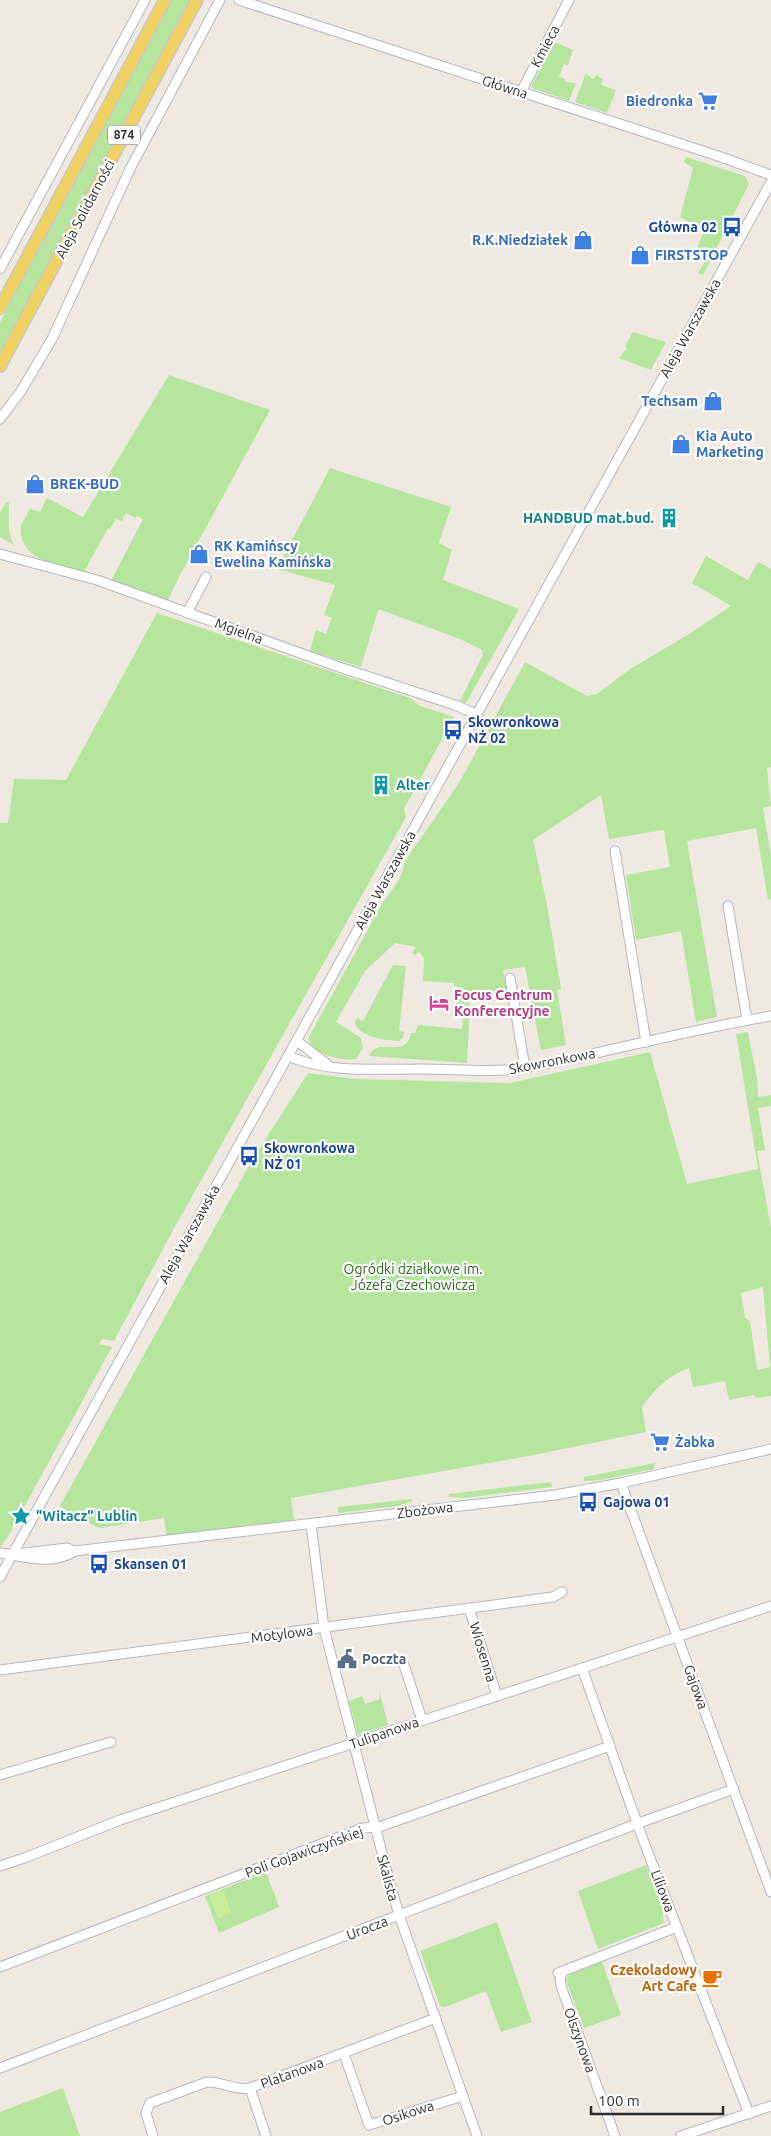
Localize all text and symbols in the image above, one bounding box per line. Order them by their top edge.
street label: Kmieca [527,22,563,70]
street label: Główna [480,72,530,102]
supermarket icon: Biedronka [697,90,719,112]
place label: Biedronka [626,93,693,109]
road number: 874 [108,126,140,144]
street label: Aleja Solidarności [52,157,118,261]
bus stop icon: Główna 02 [721,216,743,238]
place label: Główna 02 [648,219,717,235]
shop icon: R.K.Niedziałek [572,229,594,251]
place label: R.K.Niedziałek [472,232,568,248]
shop icon: FIRSTSTOP [629,244,651,266]
place label: FIRSTSTOP [655,247,728,263]
street label: Aleja Warszawska [656,276,724,380]
shop icon: Techsam [702,390,724,412]
place label: Techsam [641,393,698,409]
place label: Kia Auto Marketing [696,428,764,460]
shop icon: Kia Auto Marketing [670,433,692,455]
shop icon: BREK-BUD [24,473,46,495]
place label: BREK-BUD [50,476,119,492]
building icon: HANDBUD mat.bud. [658,507,680,529]
place label: HANDBUD mat.bud. [523,510,654,526]
place label: RK Kamińscy Ewelina Kamińska [214,538,331,570]
shop icon: RK Kamińscy Ewelina Kamińska [188,543,210,565]
street label: Mgielna [213,615,265,647]
place label: Skowronkowa NŻ 02 [468,714,559,746]
bus stop icon: Skowronkowa NŻ 02 [442,719,464,741]
building icon: Alter [370,774,392,796]
place label: Alter [396,777,430,793]
street label: Aleja Warszawska [351,828,419,932]
place label: Focus Centrum Konferencyjne [454,987,552,1019]
hotel icon: Focus Centrum Konferencyjne [428,992,450,1014]
street label: Skowronkowa [507,1045,597,1077]
place label: Skowronkowa NŻ 01 [264,1140,355,1172]
bus stop icon: Skowronkowa NŻ 01 [238,1145,260,1167]
street label: Aleja Warszawska [155,1182,223,1286]
park label: Ogródki działkowe im. Józefa Czechowicza [344,1261,482,1293]
supermarket icon: Żabka [649,1431,671,1453]
place label: Żabka [675,1433,715,1450]
bus stop icon: Gajowa 01 [577,1491,599,1513]
place label: Gajowa 01 [603,1494,670,1510]
street label: Zbożowa [396,1499,454,1521]
place icon: "Witacz" Lublin [10,1505,32,1527]
place label: "Witacz" Lublin [36,1508,138,1524]
bus stop icon: Skansen 01 [88,1553,110,1575]
place label: Skansen 01 [114,1556,187,1572]
street label: Wiosenna [466,1620,500,1684]
street label: Motylowa [250,1622,314,1646]
public building icon: Poczta [336,1648,358,1670]
place label: Poczta [362,1651,406,1667]
street label: Gajowa [681,1663,711,1711]
street label: Tulipanowa [347,1714,421,1752]
street label: Poli Gojawiczyńskiej [243,1823,365,1881]
street label: Skalista [374,1853,402,1903]
street label: Liliowa [648,1868,678,1914]
street label: Urocza [344,1913,390,1943]
place label: Czekoladowy Art Cafe [610,1962,698,1994]
cafe icon: Czekoladowy Art Cafe [701,1967,723,1989]
street label: Olszynowa [561,2005,599,2075]
street label: Platanowa [258,2054,326,2092]
scale bar [591,2084,724,2116]
text: 100 m [598,2092,640,2109]
street label: Osikowa [380,2097,436,2129]

